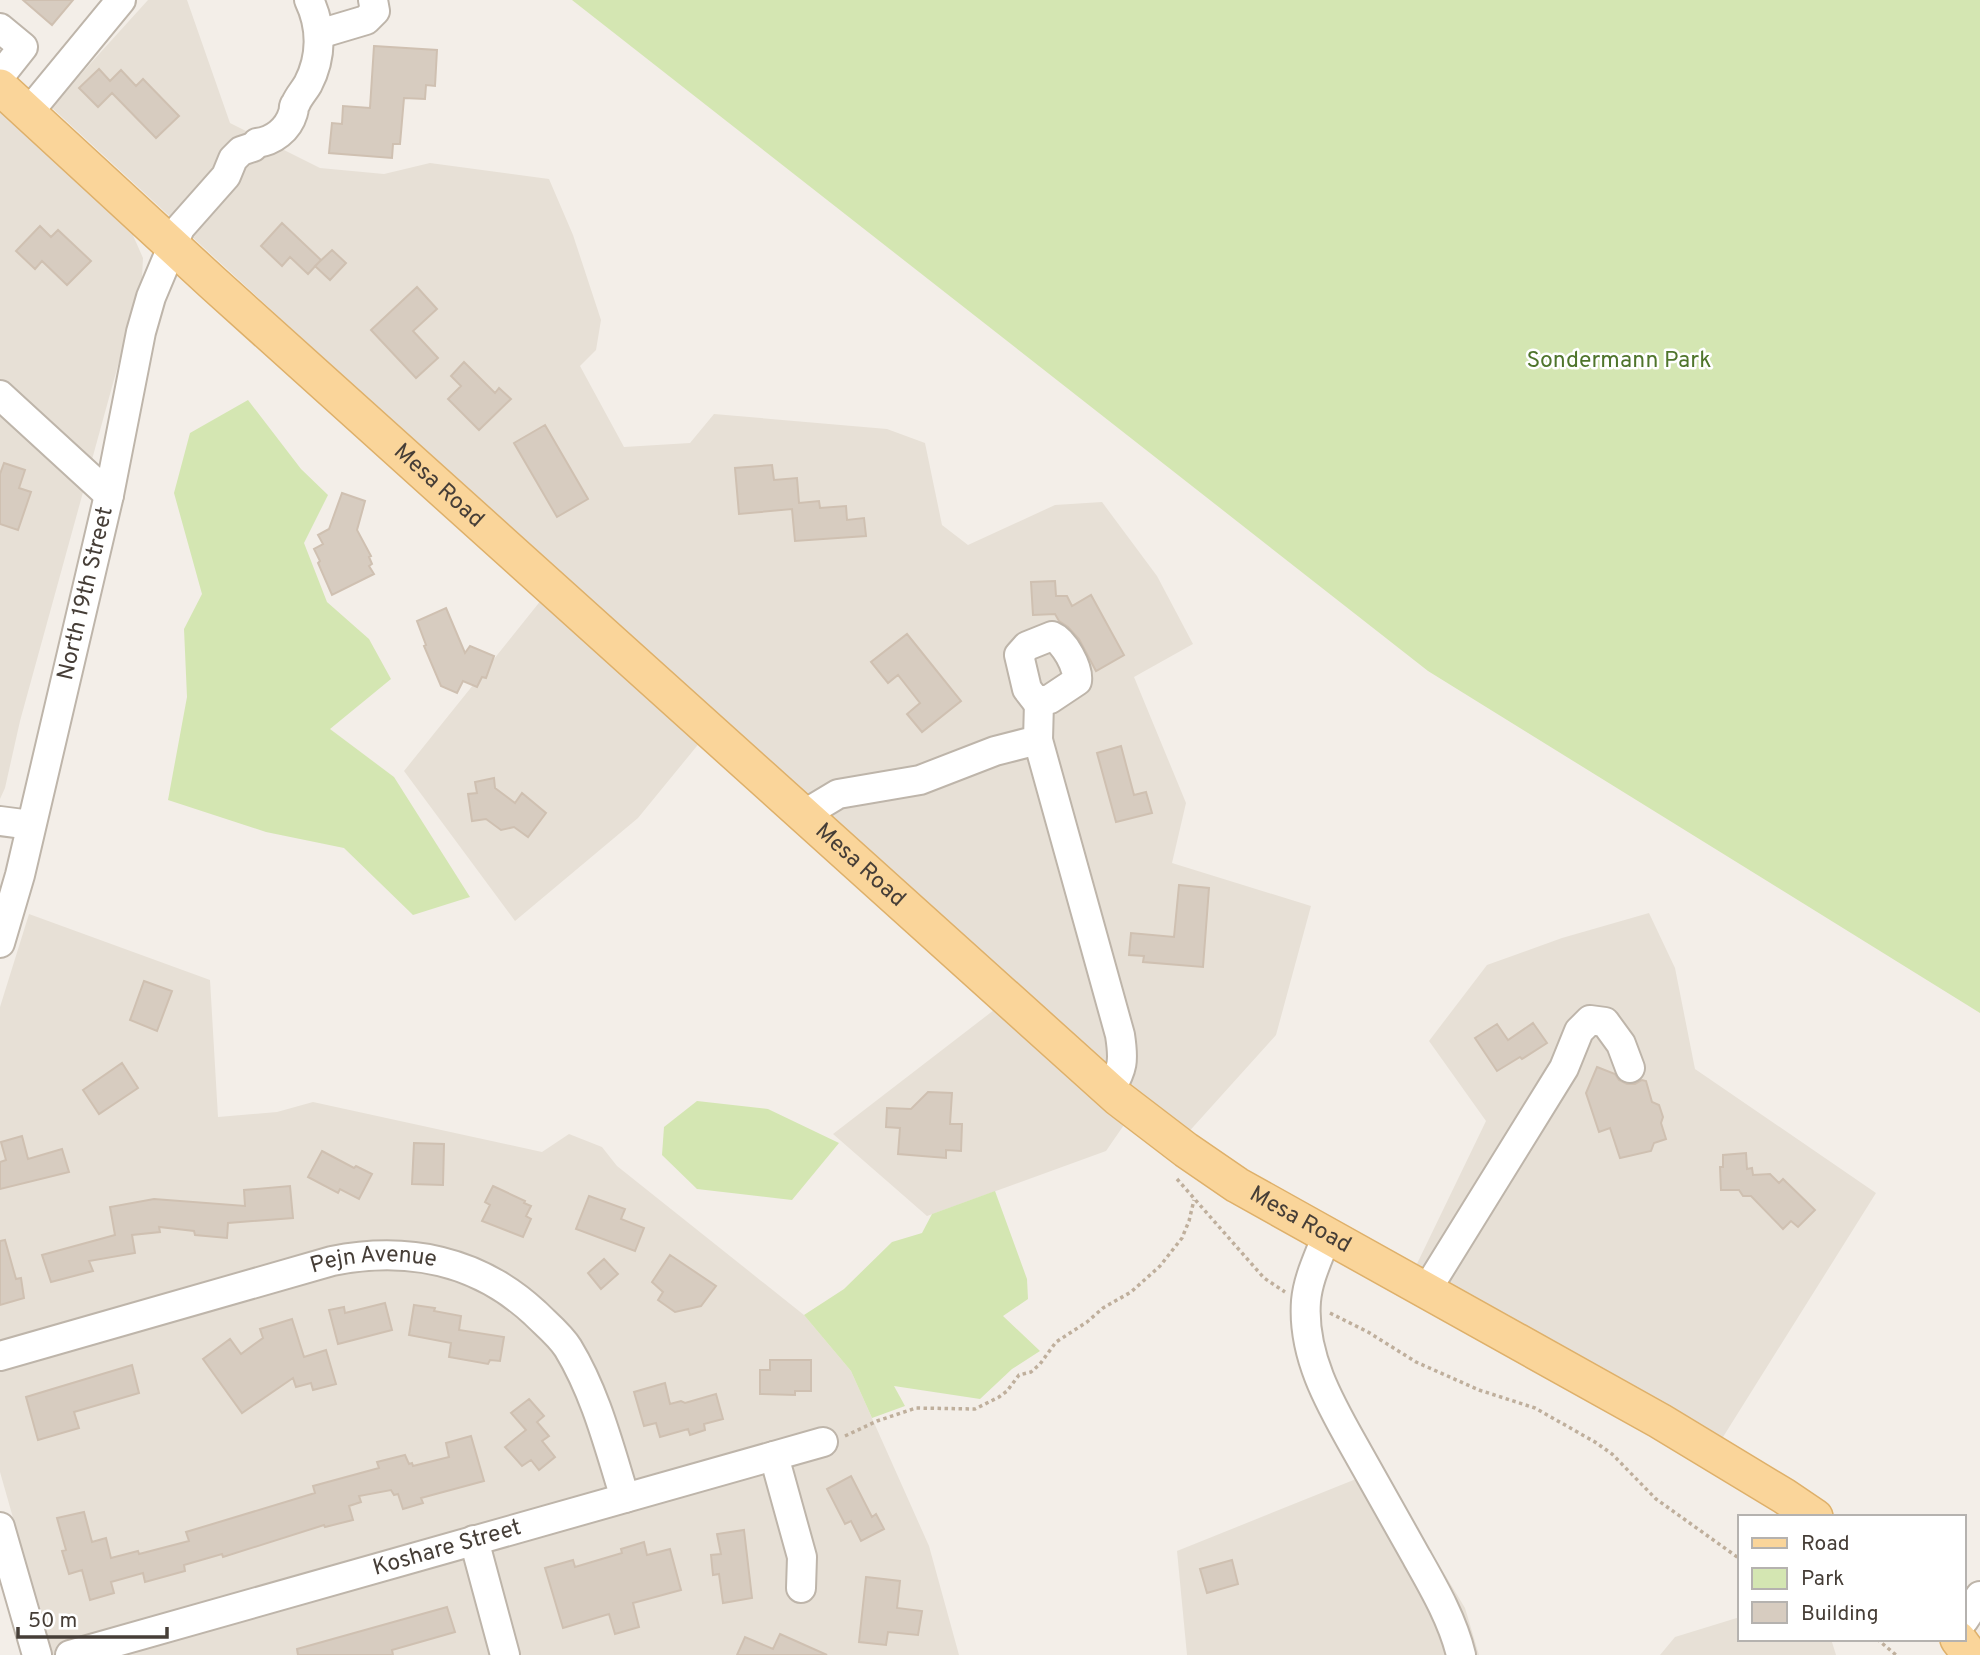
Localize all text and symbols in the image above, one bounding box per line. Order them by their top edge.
park label: Sondermann Park [1527,347,1711,376]
street label: Mesa Road [387,438,490,534]
street label: North 19th Street [52,504,120,683]
street label: Mesa Road [809,817,911,914]
street label: Mesa Road [1244,1180,1356,1260]
street label: Pejn Avenue [307,1241,439,1281]
street label: Koshare Street [370,1514,525,1583]
legend [1738,1515,1966,1641]
text: Road [1801,1531,1850,1558]
text: Park [1801,1566,1844,1593]
scale bar [18,1596,166,1640]
text: Building [1801,1601,1879,1628]
text: 50 m [28,1608,77,1635]

